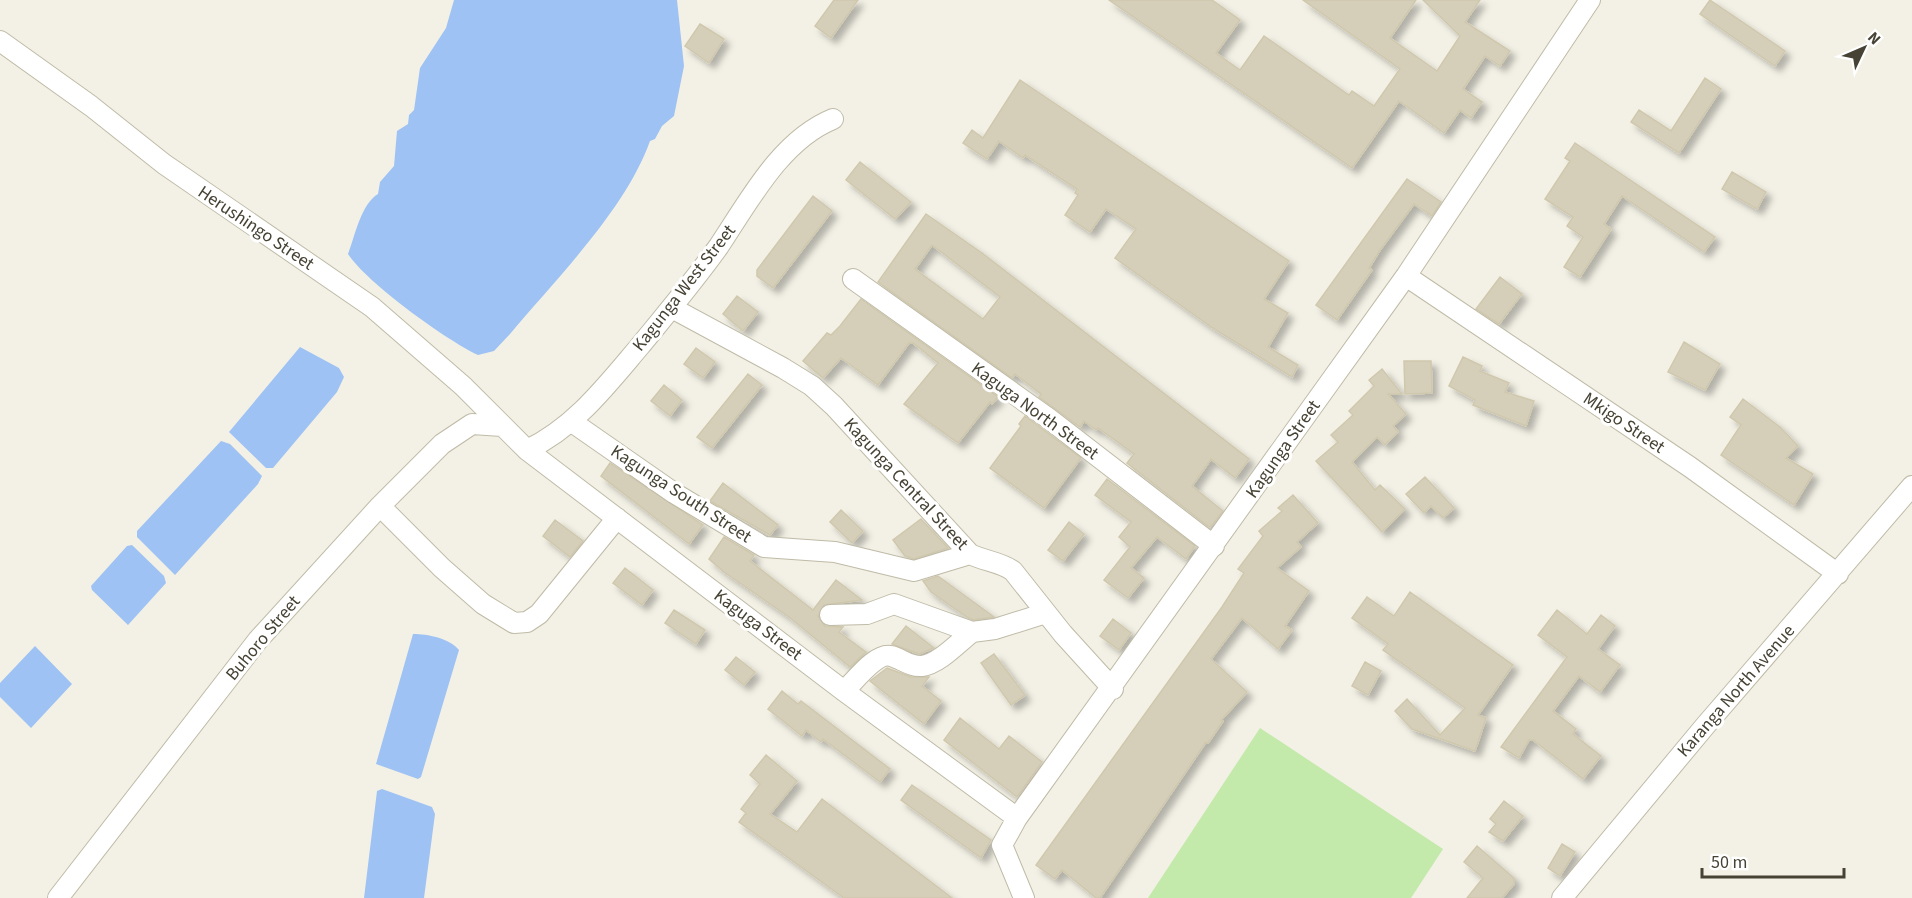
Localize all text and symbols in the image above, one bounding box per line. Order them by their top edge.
north arrow [1834,18,1894,78]
text: N [1862,27,1886,50]
street label: Herushingo Street [193,180,319,276]
street label: Kagunga West Street [627,219,741,357]
street label: Kaguga North Street [966,356,1104,466]
street label: Mkigo Street [1578,386,1670,460]
street label: Kagunga Street [1240,395,1326,503]
street label: Kagunga Central Street [838,412,974,556]
street label: Kagunga South Street [606,439,756,549]
street label: Kaguga Street [709,583,807,667]
street label: Buhoro Street [220,590,306,686]
street label: Karanga North Avenue [1671,619,1801,763]
scale bar [1702,841,1844,879]
text: 50 m [1711,850,1747,875]

